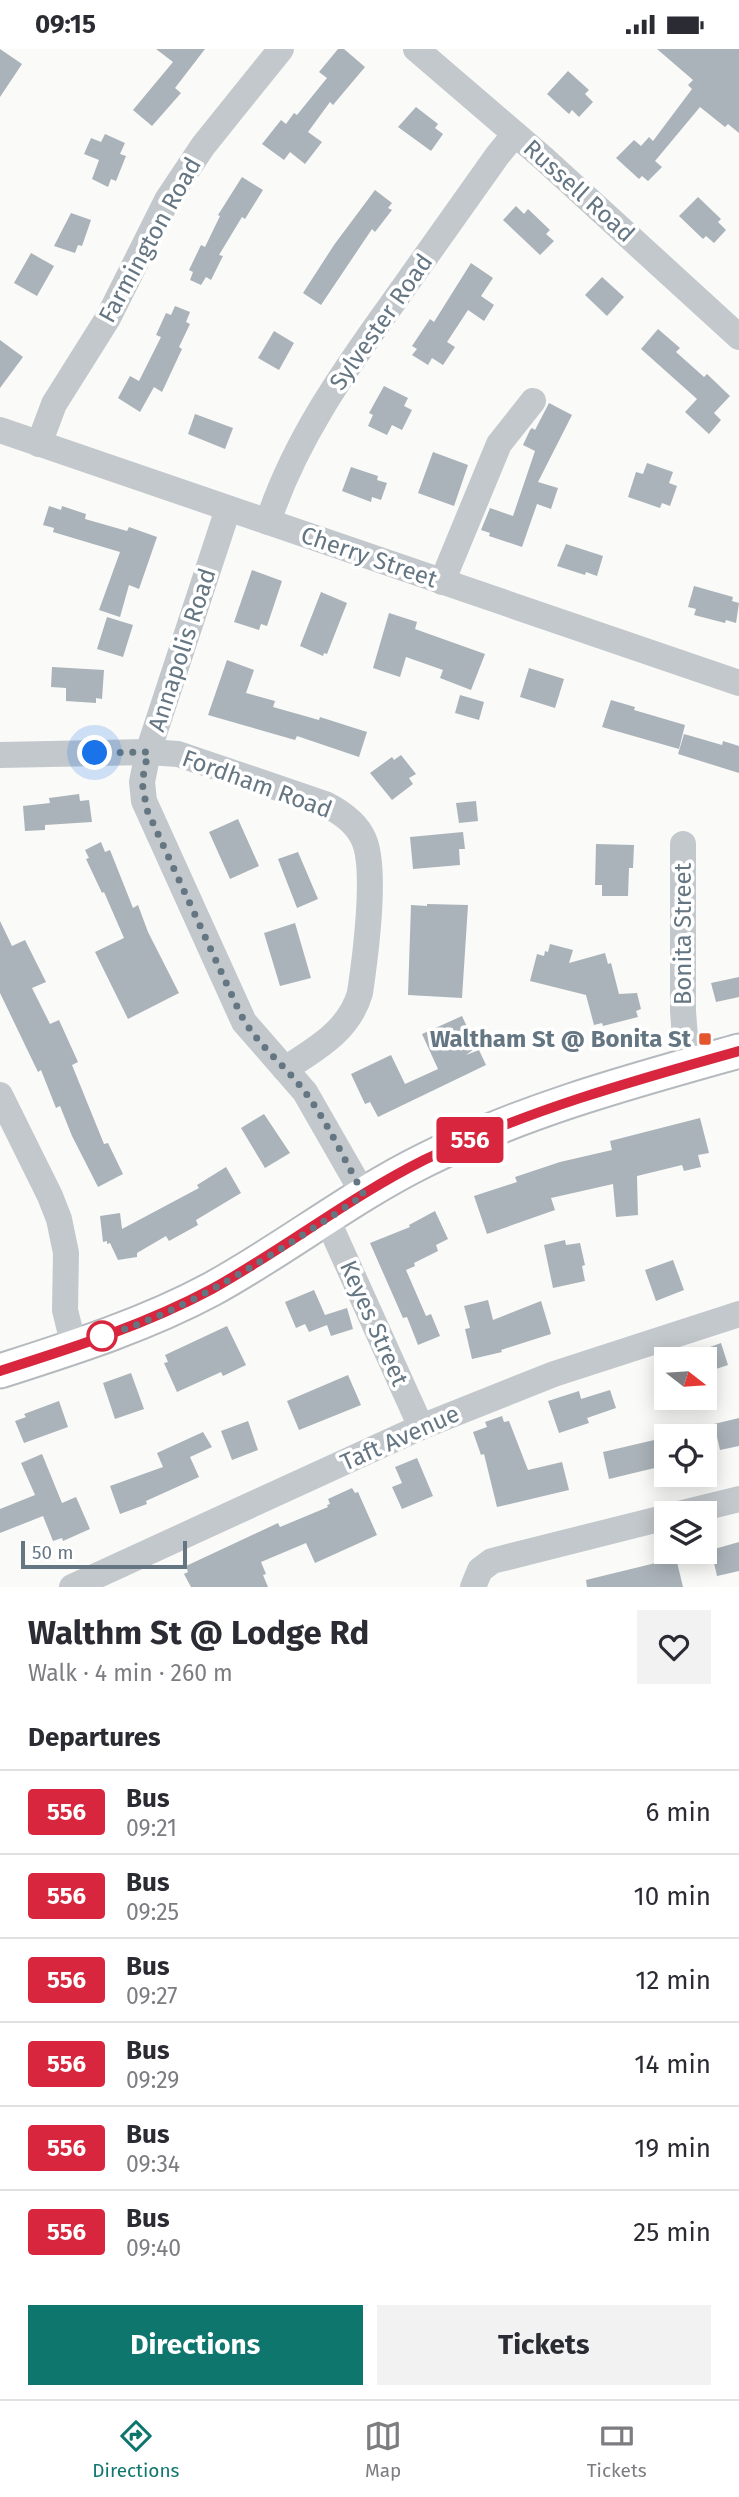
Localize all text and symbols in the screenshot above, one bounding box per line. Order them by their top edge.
text: 09:15 [35,9,96,40]
street label: Russell Road [518,134,640,248]
street label: Farmington Road [93,152,207,328]
street label: Sylvester Road [324,249,438,395]
street label: Cherry Street [297,521,441,593]
street label: Annapolis Road [142,565,222,735]
your location [77,735,112,770]
street label: Fordham Road [178,744,336,824]
street label: Bonita Street [669,862,697,1005]
place label: Waltham St @ Bonita St [430,1025,692,1053]
marker: Waltham St @ Bonita St [697,1031,713,1047]
line badge: 556 [430,1117,510,1163]
text: 556 [450,1126,490,1154]
street label: Keyes Street [334,1256,414,1390]
unlabelled marker [87,1321,117,1351]
north arrow [654,1347,718,1411]
map controls [654,1347,717,1564]
street label: Taft Avenue [336,1399,464,1477]
button: locate [654,1424,717,1487]
button: layers [654,1501,717,1564]
scale bar [21,1538,187,1570]
text: 50 m [32,1541,73,1564]
button: heart [637,1610,711,1684]
text: Walthm St @ Lodge Rd [28,1613,369,1653]
text: Walk · 4 min · 260 m [28,1659,233,1687]
text: Departures [28,1722,161,1753]
text: Bus [126,1783,169,1814]
text: 6 min [645,1797,711,1828]
text: 556 [47,1798,86,1826]
text: 09:21 [126,1814,177,1842]
text: Bus [126,1867,169,1898]
text: 10 min [633,1881,711,1912]
text: 556 [47,1882,86,1910]
text: 09:25 [126,1898,179,1926]
text: Bus [126,1951,169,1982]
text: 12 min [635,1965,711,1996]
text: 556 [47,1966,86,1994]
text: 09:27 [126,1982,178,2010]
text: Bus [126,2035,169,2066]
text: 14 min [634,2049,711,2080]
text: 556 [47,2050,86,2078]
text: 09:29 [126,2066,179,2094]
text: Bus [126,2119,169,2150]
text: 19 min [634,2133,711,2164]
text: 556 [47,2134,86,2162]
text: 09:34 [126,2150,180,2178]
text: Bus [126,2203,169,2234]
text: 25 min [633,2217,711,2248]
text: 556 [47,2218,86,2246]
text: 09:40 [126,2234,181,2262]
button: Directions [28,2305,363,2385]
button: Tickets [377,2305,711,2385]
tab: Directions [92,2417,179,2482]
tab: Map [364,2417,402,2482]
tab: Tickets [587,2417,647,2482]

